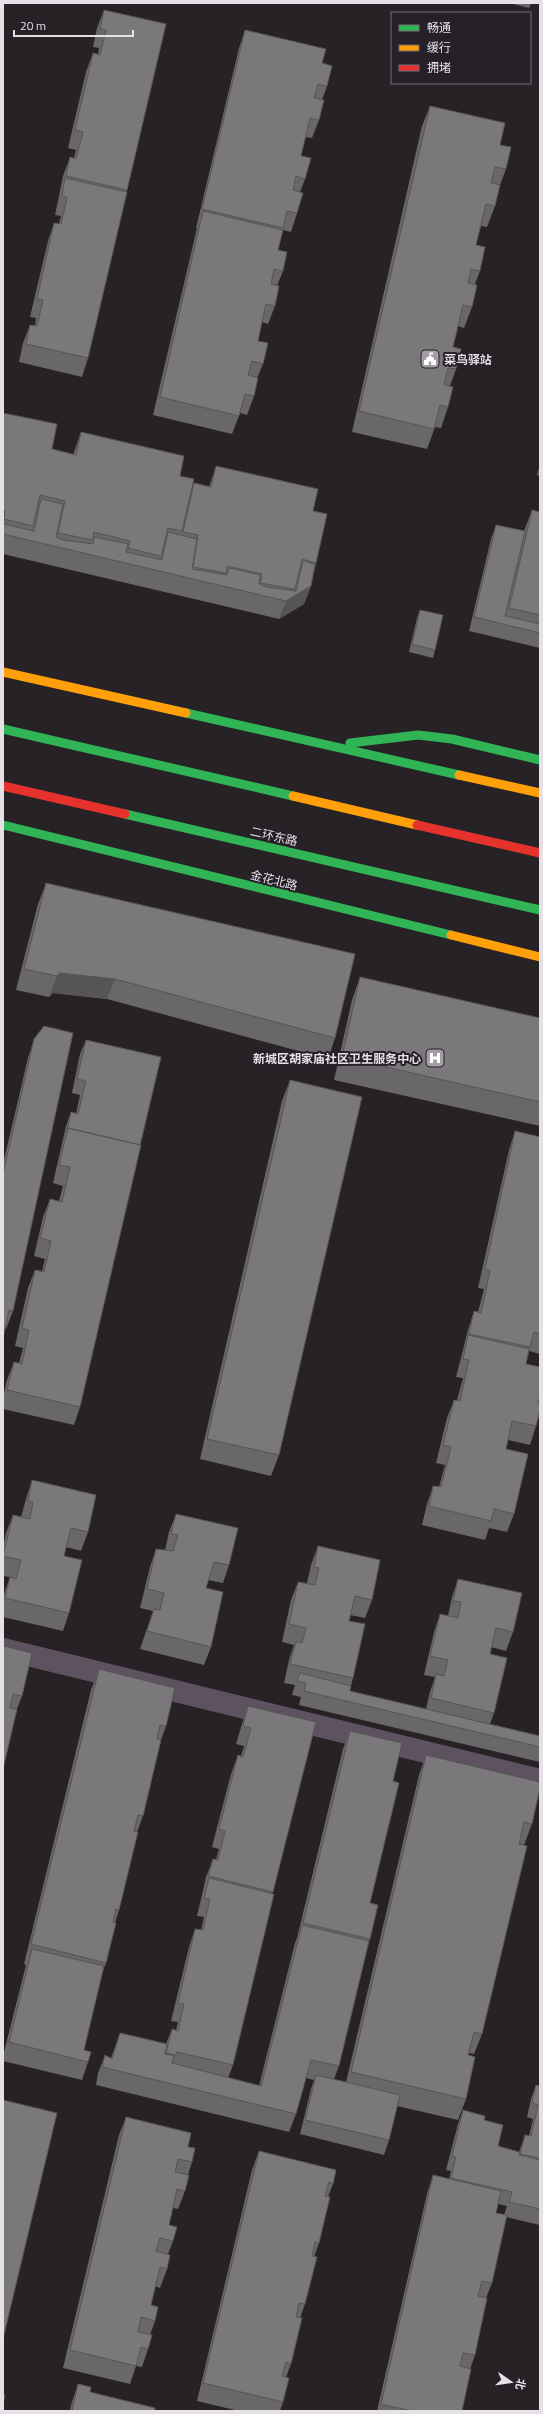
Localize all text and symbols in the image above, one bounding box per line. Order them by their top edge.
scale bar [14,12,133,38]
legend [391,12,531,84]
text: 20 m [20,16,46,35]
text: 畅通 [427,18,451,37]
text: 缓行 [427,38,451,57]
text: 拥堵 [427,58,451,77]
public building icon: 菜鸟驿站 [419,348,441,370]
place label: 菜鸟驿站 [444,350,492,369]
street label: 二环东路 [248,821,300,851]
street label: 金花北路 [248,865,300,895]
hospital icon: 新城区胡家庙社区卫生服务中心 [424,1047,446,1069]
place label: 新城区胡家庙社区卫生服务中心 [253,1049,421,1068]
north arrow [491,2362,531,2402]
text: 北 [512,2377,530,2391]

